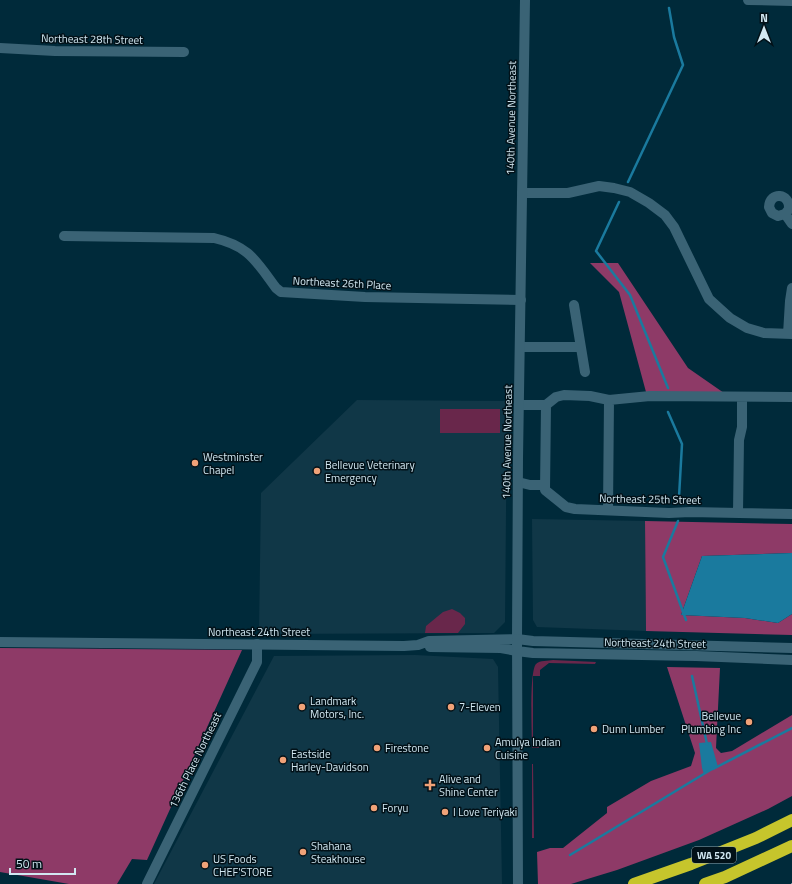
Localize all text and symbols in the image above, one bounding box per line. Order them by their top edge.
north arrow [744,8,784,48]
text: N [760,10,768,26]
street label: Northeast 28th Street [41,30,143,48]
street label: 140th Avenue Northeast [502,61,520,175]
street label: Northeast 26th Place [292,272,392,294]
street label: 140th Avenue Northeast [498,385,516,499]
place label: Westminster Chapel [203,449,263,478]
place label: Bellevue Veterinary Emergency [325,457,415,486]
marker: Westminster Chapel [190,458,200,468]
marker: Bellevue Veterinary Emergency [312,466,322,476]
street label: Northeast 25th Street [599,490,701,508]
street label: Northeast 24th Street [208,624,310,640]
street label: Northeast 24th Street [604,634,706,652]
place label: Landmark Motors, Inc. [310,693,364,722]
place label: 7-Eleven [459,699,501,715]
marker: Landmark Motors, Inc. [297,702,307,712]
marker: 7-Eleven [446,702,456,712]
place label: Bellevue Plumbing Inc [681,708,741,737]
street label: 136th Place Northeast [165,709,225,811]
marker: Bellevue Plumbing Inc [744,717,754,727]
place label: Dunn Lumber [602,721,665,737]
marker: Dunn Lumber [589,724,599,734]
place label: Amulya Indian Cuisine [495,734,561,763]
place label: Firestone [385,740,429,756]
marker: Firestone [372,743,382,753]
marker: Amulya Indian Cuisine [482,743,492,753]
place label: Eastside Harley-Davidson [291,746,369,775]
marker: Eastside Harley-Davidson [278,755,288,765]
place label: Alive and Shine Center [439,771,498,800]
marker: Alive and Shine Center [424,779,436,791]
place label: Foryu [382,800,409,816]
marker: Foryu [369,803,379,813]
place label: I Love Teriyaki [453,804,517,820]
marker: I Love Teriyaki [440,807,450,817]
place label: Shahana Steakhouse [311,838,366,867]
marker: Shahana Steakhouse [298,847,308,857]
road number: WA 520 [692,847,736,863]
scale bar [10,850,75,876]
place label: US Foods CHEF'STORE [213,851,272,880]
text: 50 m [16,854,42,873]
marker: US Foods CHEF'STORE [200,860,210,870]

